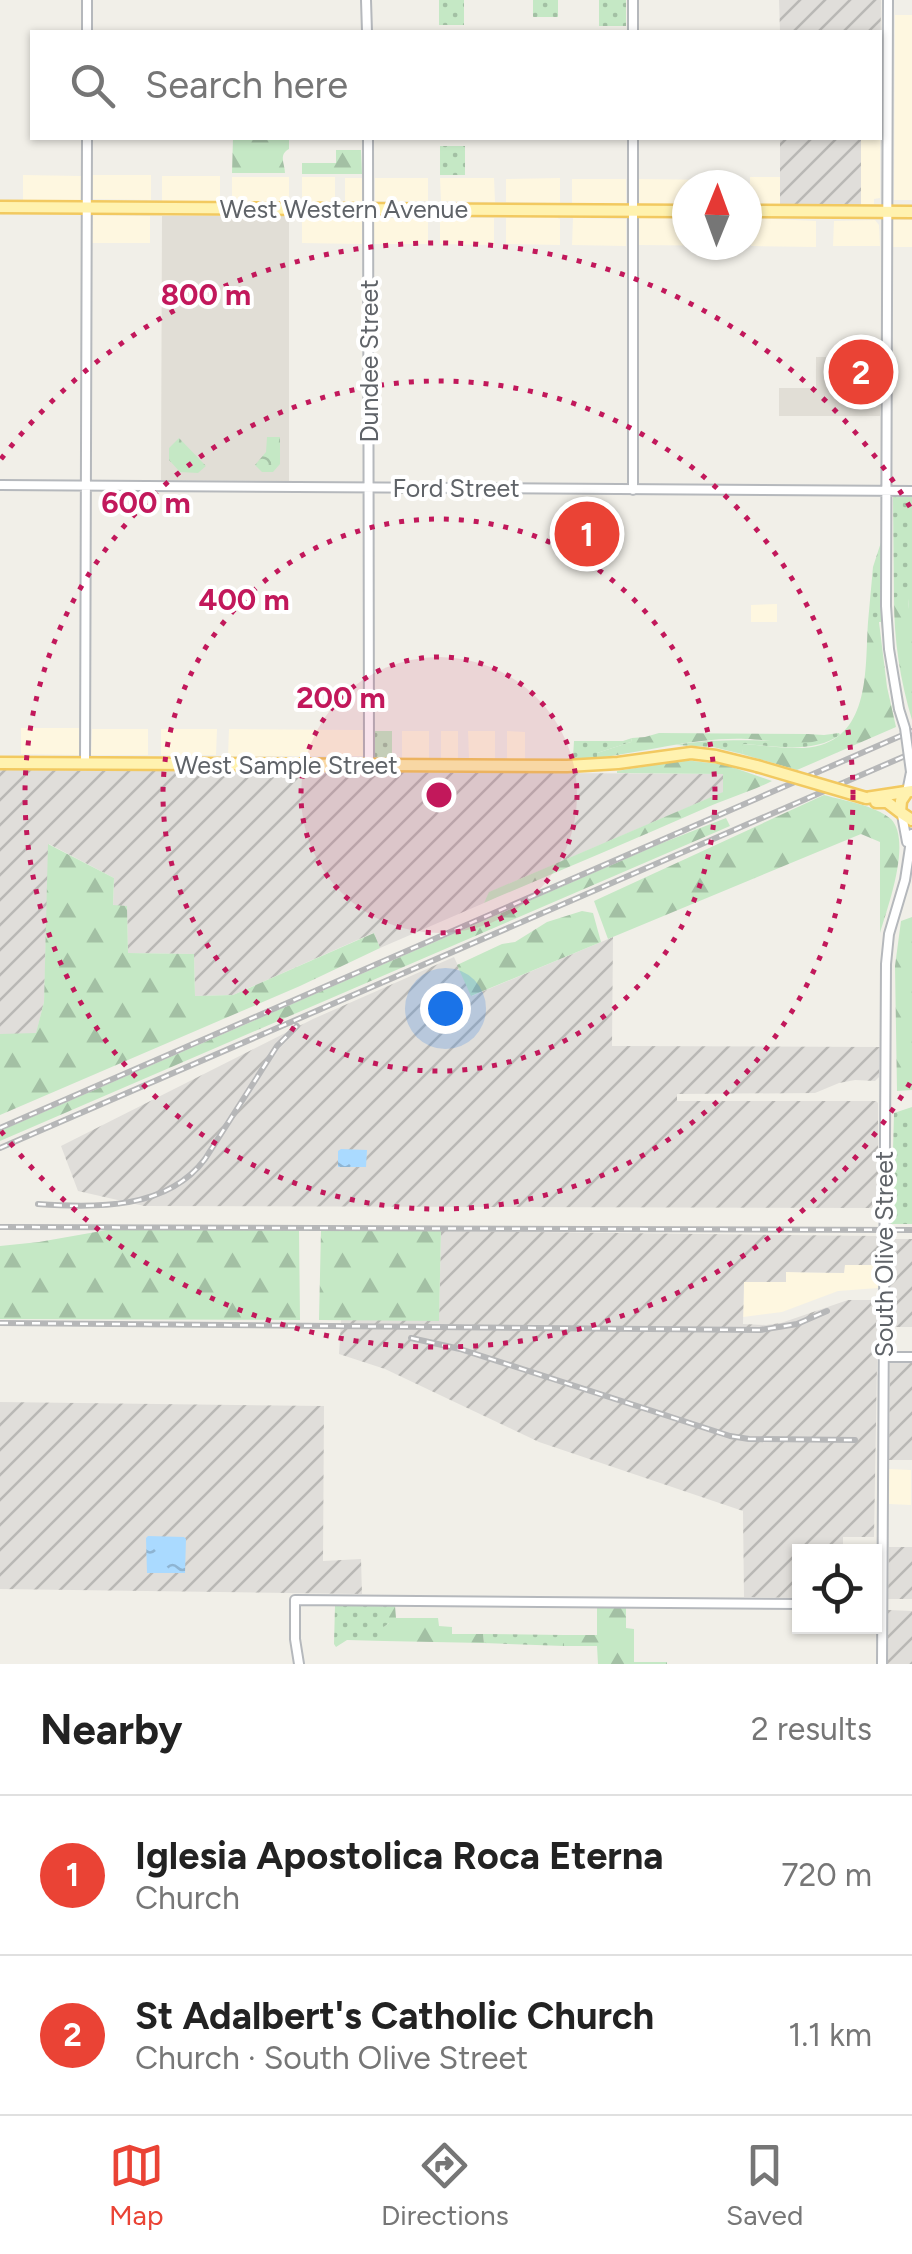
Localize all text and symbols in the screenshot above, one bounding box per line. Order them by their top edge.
search box [30,30,882,140]
icon: search [65,58,120,113]
text: Search here [145,62,348,108]
north arrow [672,170,762,260]
street label: West Western Avenue [220,194,468,224]
text: 800 m [161,276,251,313]
street label: Dundee Street [354,279,384,443]
pin: 2 [828,334,894,410]
street label: Ford Street [392,473,520,503]
text: 600 m [101,484,191,521]
pin: 1 [554,496,620,572]
text: 400 m [198,581,290,618]
text: 200 m [296,679,386,716]
street label: West Sample Street [174,750,398,780]
centre of rings [421,777,457,813]
your location [420,983,471,1034]
street label: South Olive Street [869,1151,899,1357]
map controls [792,1544,882,1634]
button: locate [792,1544,882,1634]
text: Nearby [40,1704,182,1755]
text: 2 results [751,1710,872,1748]
text: Iglesia Apostolica Roca Eterna [135,1833,664,1879]
text: 1 [66,1856,79,1894]
text: 720 m [781,1856,872,1894]
text: Church [135,1879,240,1917]
text: St Adalbert's Catholic Church [135,1993,654,2039]
text: 2 [63,2016,82,2054]
text: 1.1 km [788,2016,872,2054]
text: Church · South Olive Street [135,2039,528,2077]
tab: Map [109,2138,164,2232]
tab: Directions [381,2138,509,2232]
tab: Saved [726,2138,803,2232]

